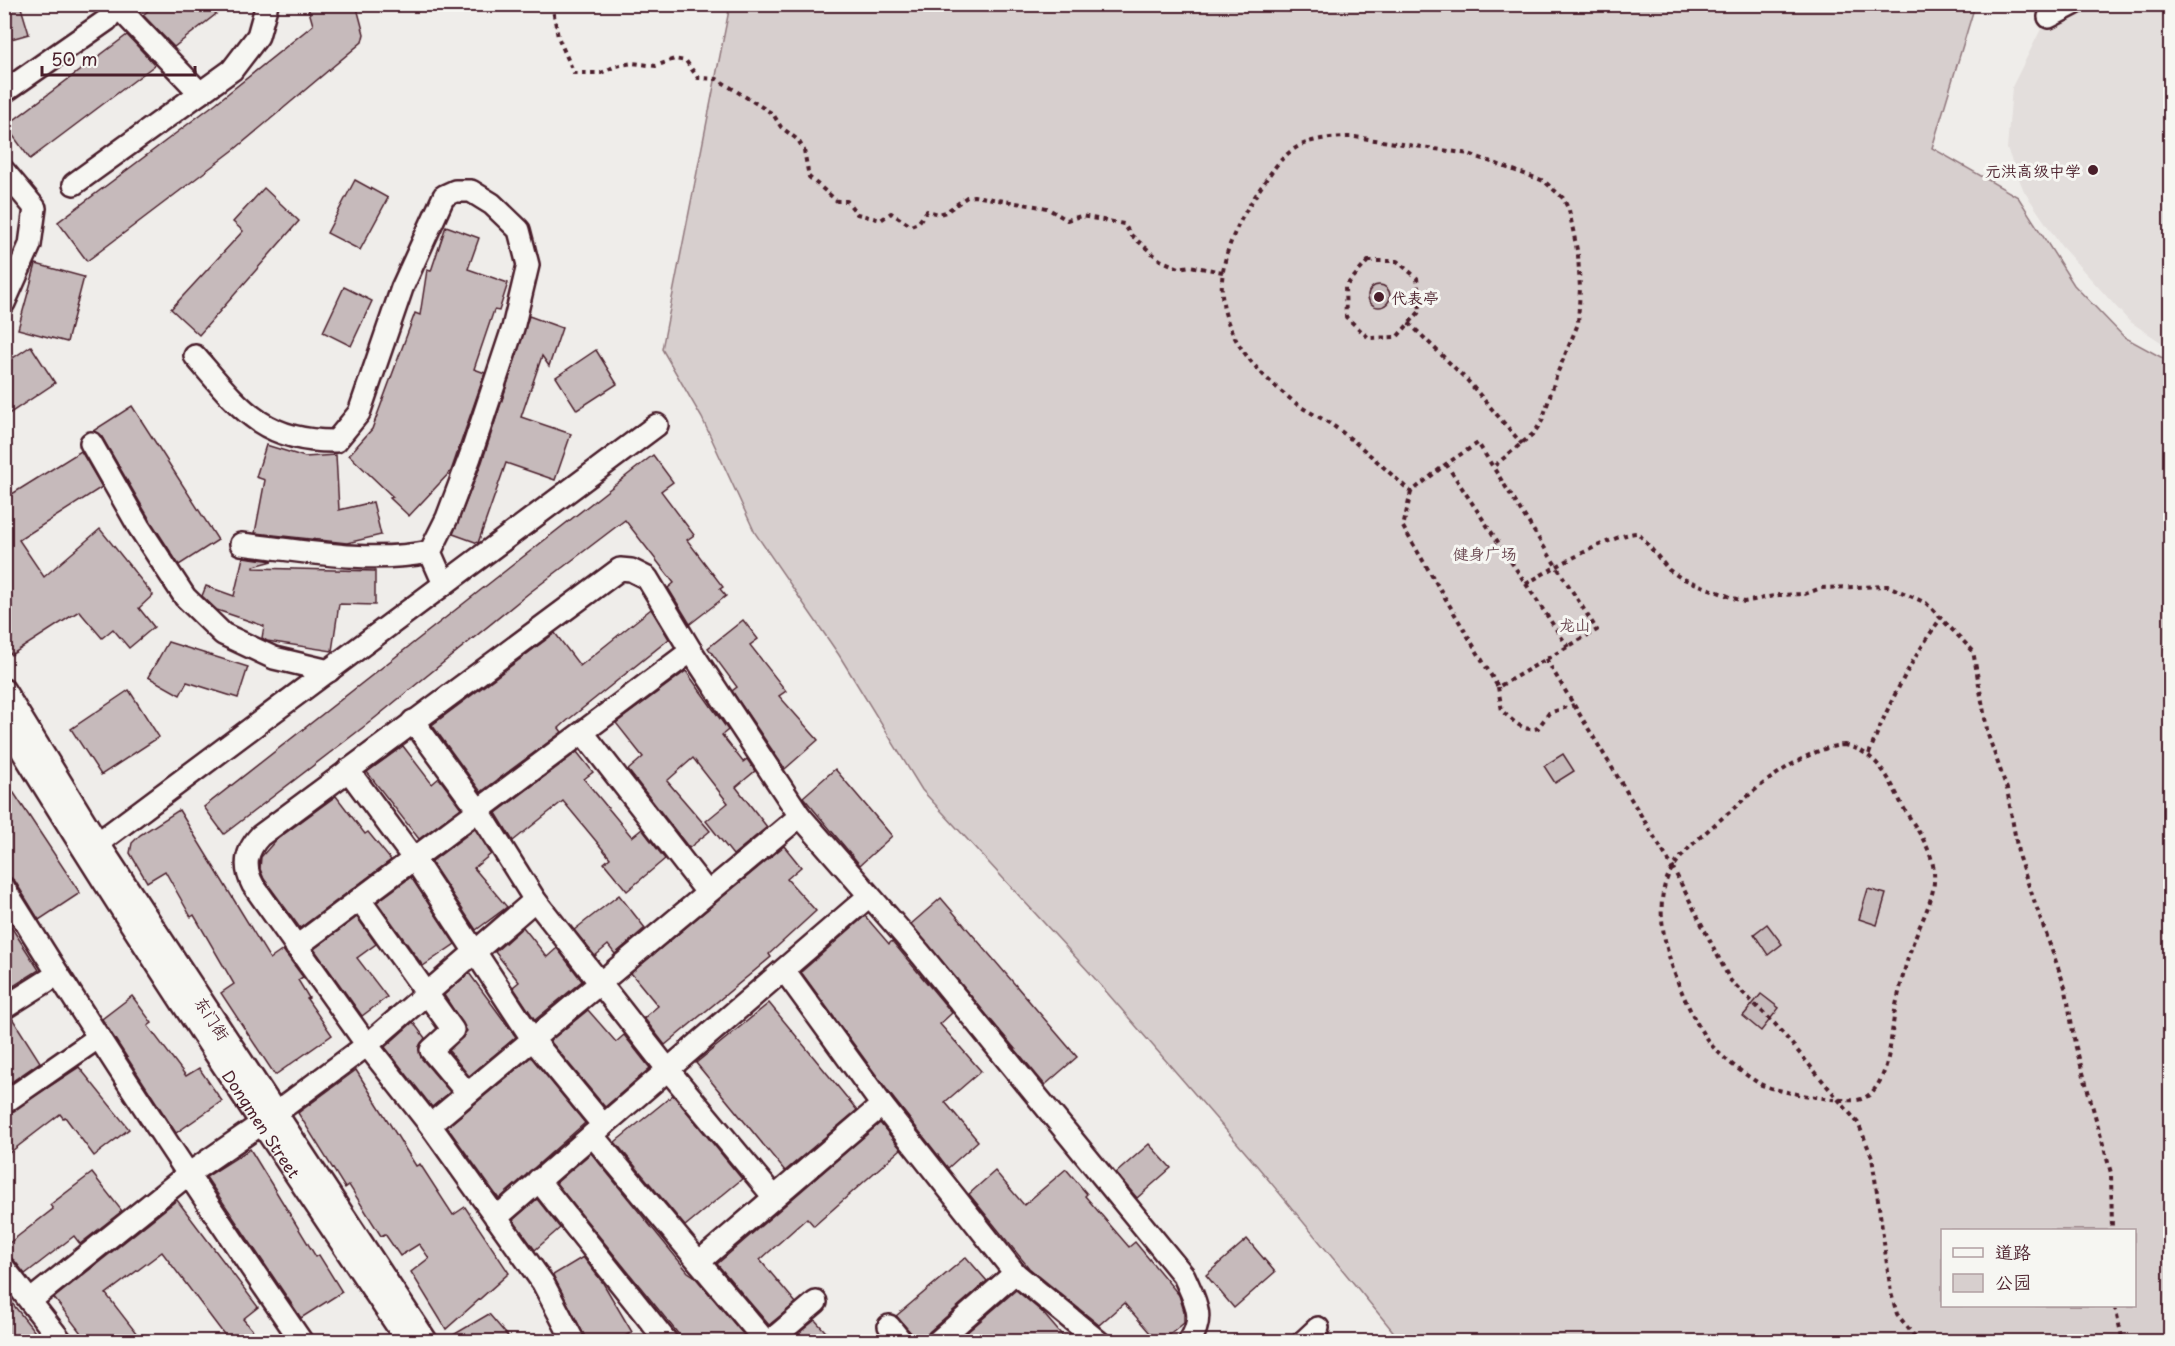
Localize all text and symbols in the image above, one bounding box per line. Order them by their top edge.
scale bar [42,39,195,77]
text: 50 m [51,45,98,72]
place label: 元洪高级中学 [1985,158,2081,182]
marker: 元洪高级中学 [2086,163,2100,177]
place label: 代表亭 [1391,285,1439,309]
marker: 代表亭 [1372,290,1386,304]
park label: 健身广场 [1453,541,1517,565]
park label: 龙山 [1559,612,1591,636]
street label: 东门街 [190,991,236,1045]
street label: Dongmen Street [217,1065,307,1183]
legend [1941,1229,2136,1307]
text: 道路 [1995,1238,2031,1265]
text: 公园 [1995,1268,2031,1295]

